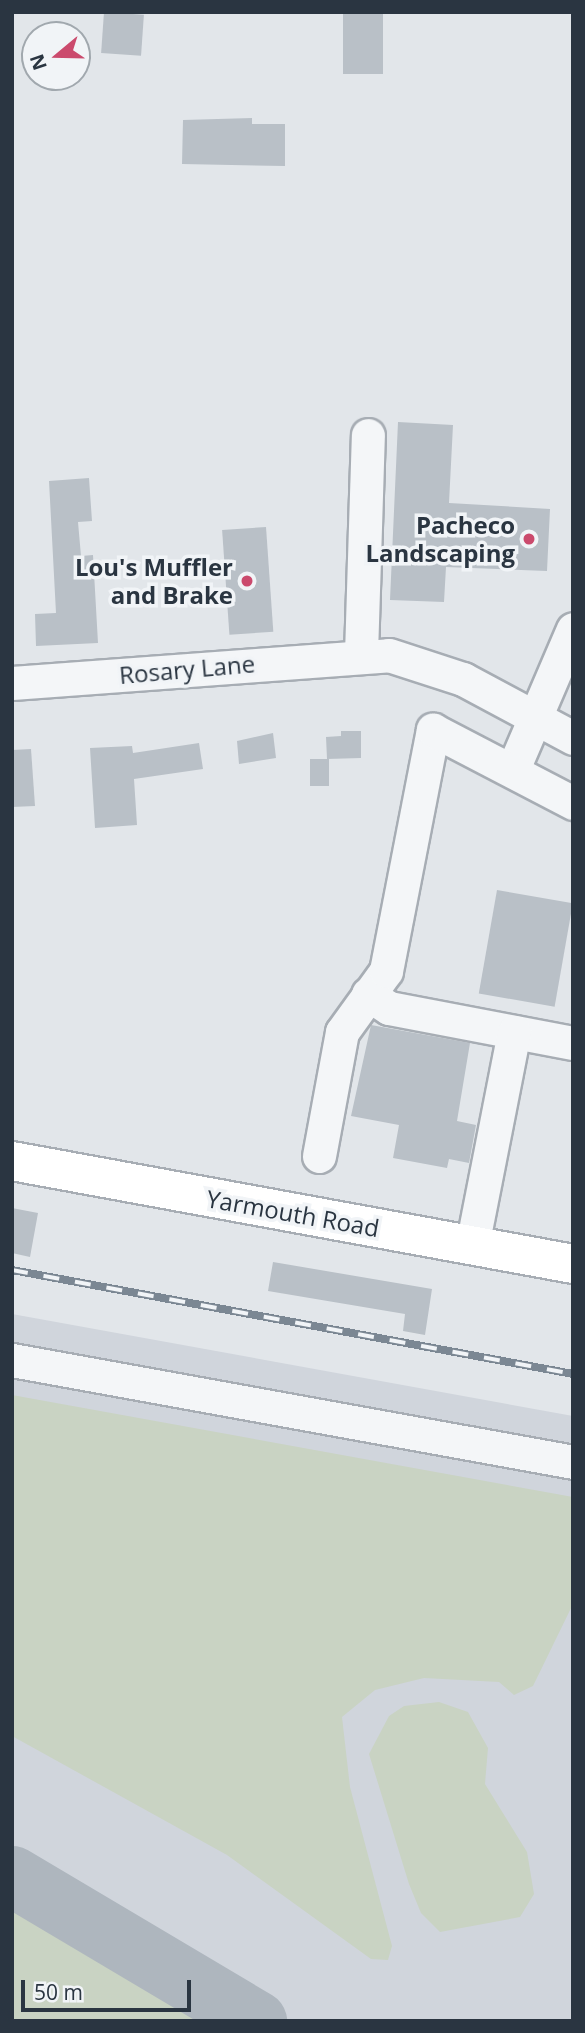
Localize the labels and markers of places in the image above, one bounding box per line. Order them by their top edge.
place label: Pacheco Landscaping [365,511,515,567]
marker: Pacheco Landscaping [521,531,537,547]
place label: Lou's Muffler and Brake [75,553,233,609]
marker: Lou's Muffler and Brake [239,573,255,589]

